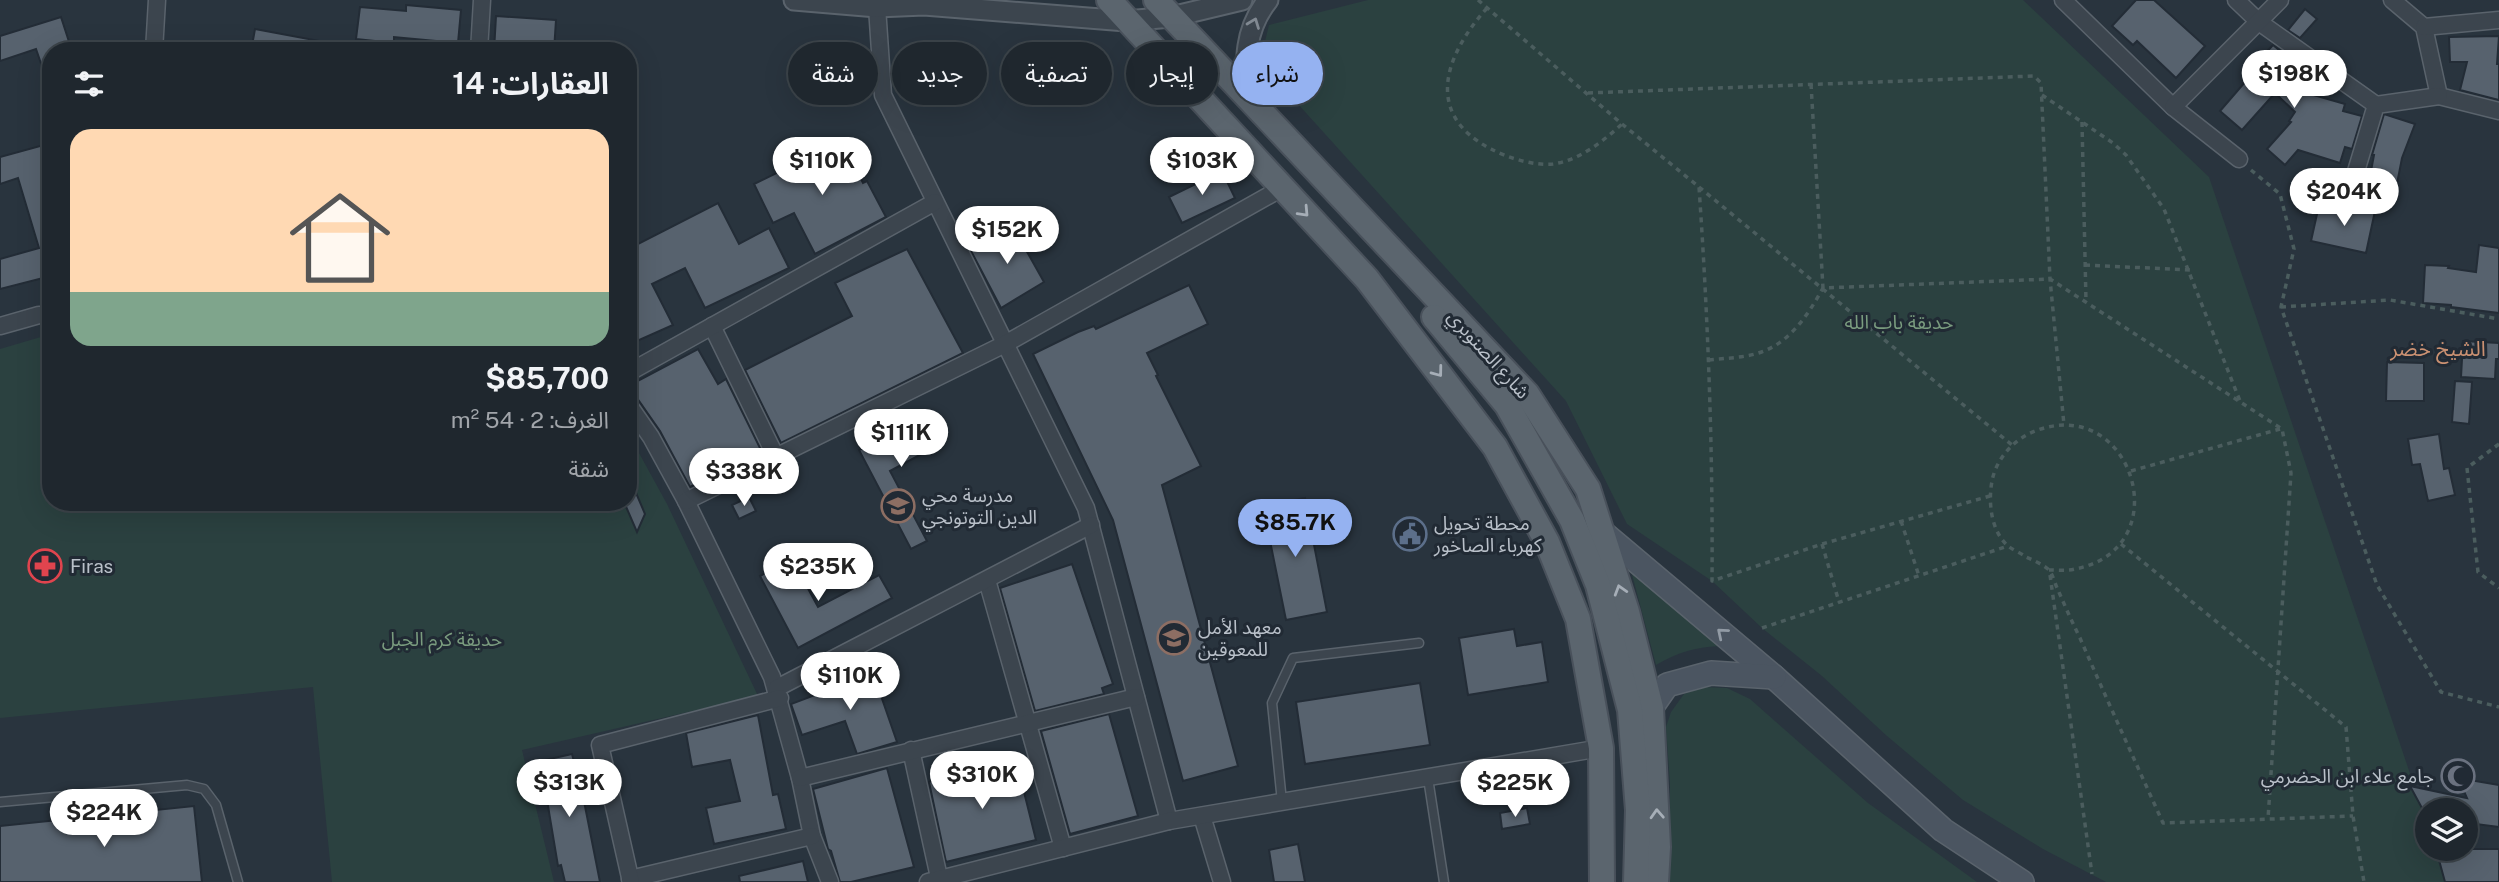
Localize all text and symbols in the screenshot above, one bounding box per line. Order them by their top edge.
one-way arrow [1246,18,1260,30]
chip: شقة [788,42,878,105]
chip: جديد [892,42,987,105]
chip: تصفية [1001,42,1112,105]
chip: إيجار [1126,42,1218,105]
chip: شراء [1232,42,1323,105]
pin: $198K [2245,50,2343,110]
text: $198K [2258,59,2330,86]
icon: filters [70,65,108,103]
text: العقارات: 14 [452,65,609,101]
pin: $110K [773,138,871,197]
pin: $103K [1153,138,1251,197]
text: $110K [789,146,855,173]
text: $103K [1166,146,1238,173]
pin: $204K [2295,168,2393,228]
icon: home [277,175,403,301]
text: $204K [2306,177,2382,204]
one-way arrow [1296,204,1309,217]
pin: $152K [958,206,1056,266]
text: $152K [971,215,1043,242]
street label: شارع الصنوبري [1440,305,1535,406]
park label: حديقة باب الله [1845,311,1953,333]
district label: الشيخ خضر [2389,336,2486,364]
text: $85,700 [485,360,609,396]
one-way arrow [1429,364,1442,377]
text: الغرف: 2 · 54 m² [451,406,609,433]
pin: $111K [852,410,950,469]
text: $111K [870,418,932,445]
pin: $338K [695,448,793,508]
text: شقة [568,455,609,482]
text: $338K [705,457,783,484]
place label: مدرسة محي الدين التوتونجي [922,484,1037,532]
school or university icon: مدرسة محي الدين التوتونجي [879,487,917,525]
pin: $85.7K [1238,500,1352,559]
text: $85.7K [1254,508,1336,535]
place label: محطة تحويل كهرباء الصاخور [1433,512,1543,557]
public building icon: محطة تحويل كهرباء الصاخور [1391,515,1429,553]
pin: $235K [769,544,867,603]
pharmacy icon: Firas [26,547,64,585]
text: $235K [779,552,857,579]
place label: Firas [70,555,113,577]
one-way arrow [1614,585,1628,597]
place label: معهد الأمل للمعوقين [1198,616,1282,661]
school or university icon: معهد الأمل للمعوقين [1155,619,1193,657]
park label: حديقة كرم الجبل [382,628,502,654]
one-way arrow [1717,629,1730,641]
pin: $110K [801,652,899,712]
text: $110K [817,661,883,688]
pin: $310K [933,752,1031,811]
mosque icon: جامع علاء ابن الحضرمي [2439,757,2477,795]
pin: $313K [520,760,618,819]
text: $310K [946,760,1018,787]
pin: $225K [1466,760,1564,819]
place label: جامع علاء ابن الحضرمي [2261,765,2434,791]
text: $313K [533,768,605,795]
text: $225K [1477,768,1553,795]
pin: $224K [55,790,153,849]
text: $224K [66,798,142,825]
map controls [2415,798,2478,861]
button: layers [2415,798,2478,861]
one-way arrow [1649,808,1664,819]

